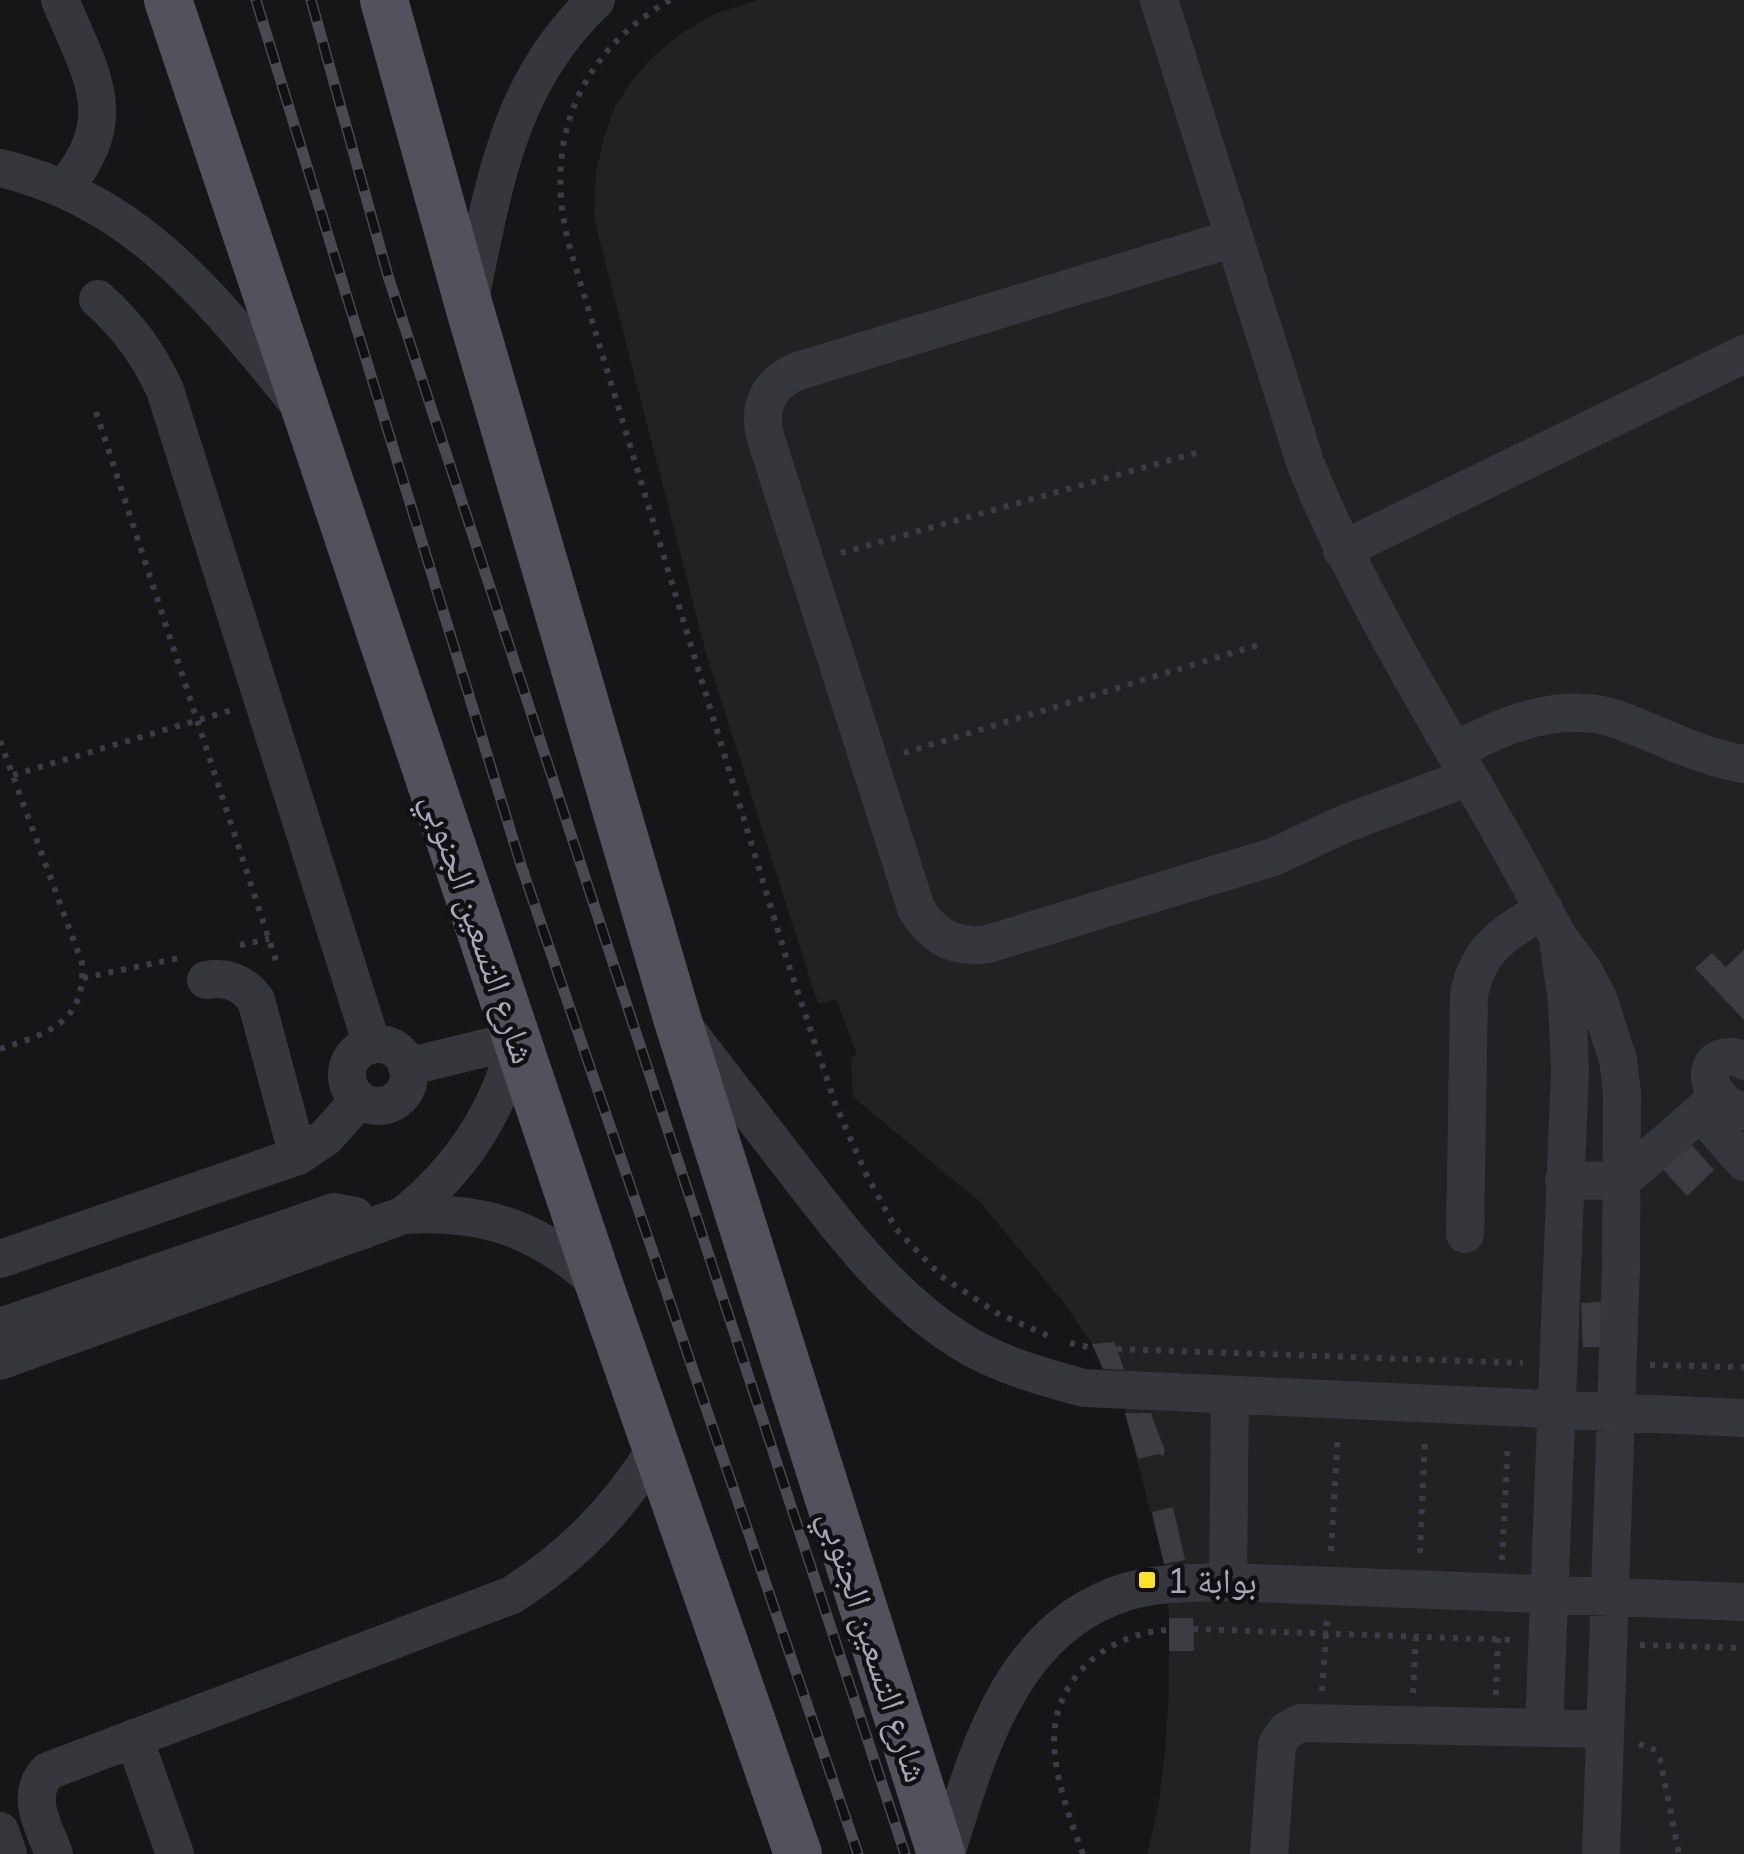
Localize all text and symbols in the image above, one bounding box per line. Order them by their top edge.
street label: شارع التسعين الجنوبي [407,787,547,1071]
street label: شارع التسعين الجنوبي [804,1505,940,1790]
place label: بوابة 1 [1167,1558,1257,1602]
marker: بوابة 1 [1136,1569,1158,1591]

